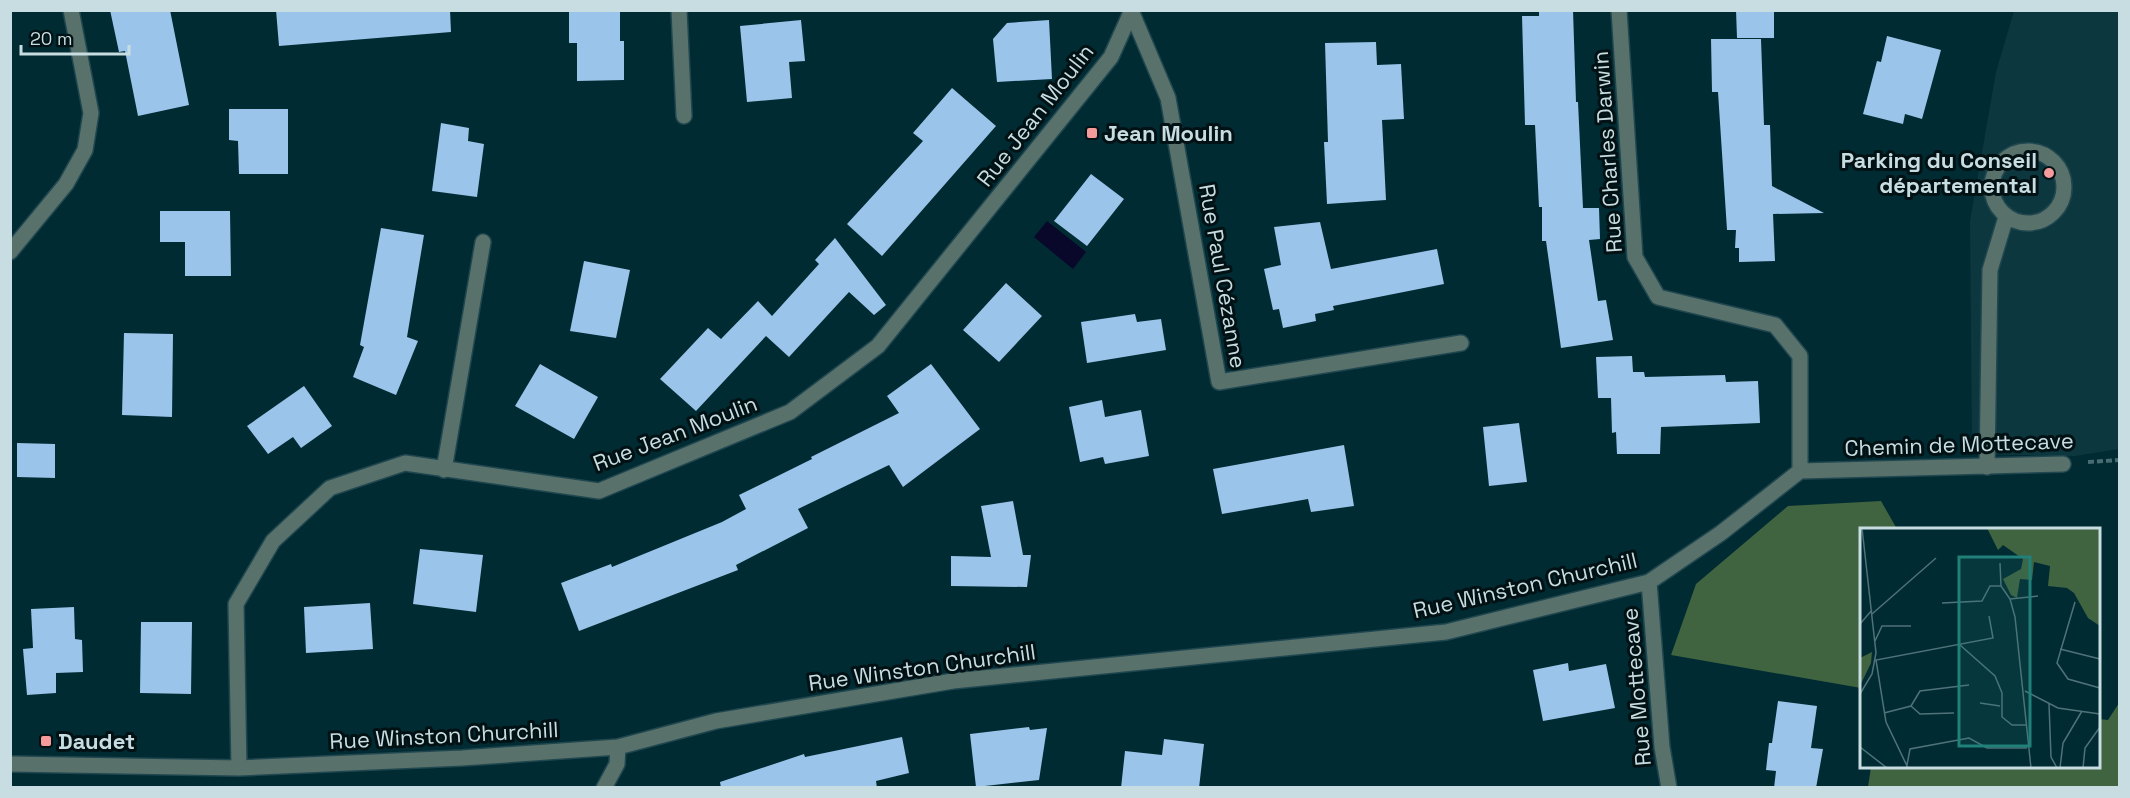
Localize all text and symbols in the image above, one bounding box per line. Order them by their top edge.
scale bar [21,18,129,56]
text: 20 m [30,27,73,50]
street label: Rue Jean Moulin [971,38,1099,192]
street label: Rue Charles Darwin [1586,50,1628,254]
place label: Jean Moulin [1104,119,1233,147]
marker: Jean Moulin [1085,126,1099,140]
place label: Parking du Conseil départemental [1841,146,2037,199]
marker: Parking du Conseil départemental [2042,166,2056,180]
street label: Rue Paul Cézanne [1193,182,1253,370]
street label: Rue Jean Moulin [589,389,761,477]
street label: Chemin de Mottecave [1844,426,2074,462]
inset map [1860,528,2100,768]
street label: Rue Winston Churchill [1410,546,1640,624]
street label: Rue Mottecave [1615,607,1657,767]
street label: Rue Winston Churchill [806,637,1038,697]
street label: Rue Winston Churchill [329,715,559,755]
place label: Daudet [58,727,135,755]
marker: Daudet [39,734,53,748]

